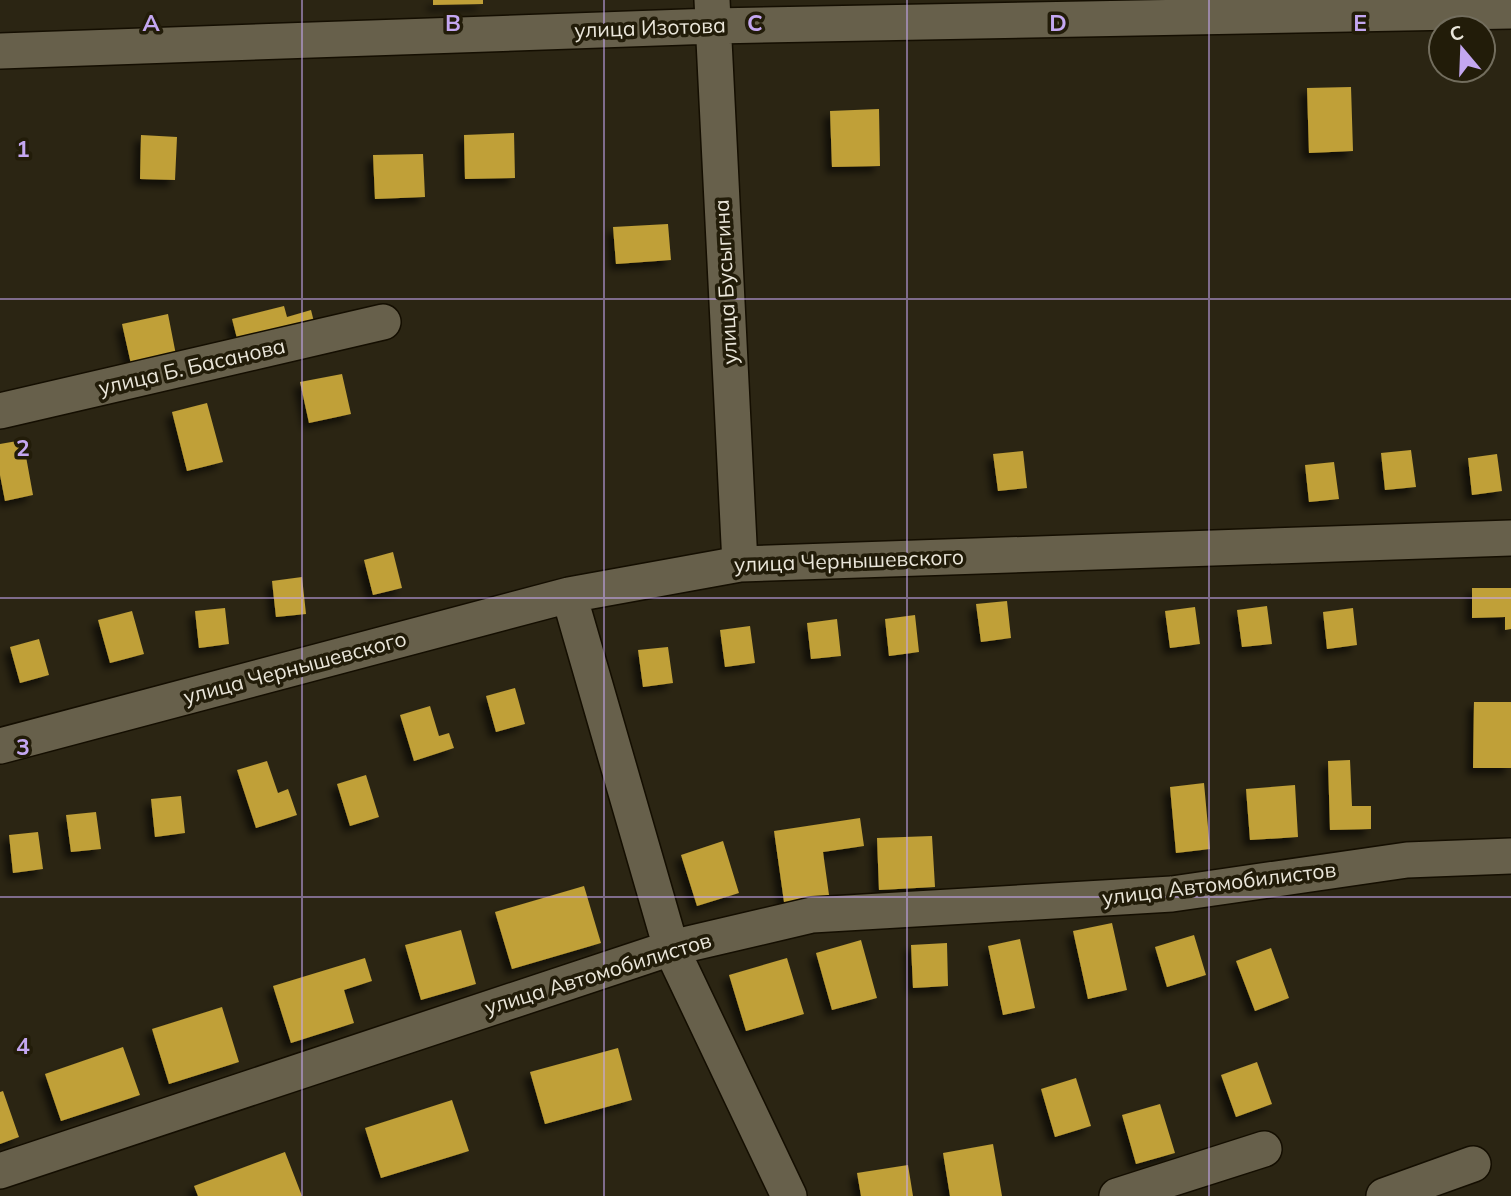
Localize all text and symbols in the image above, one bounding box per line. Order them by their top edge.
text: A [142,8,160,37]
text: B [445,8,461,37]
text: C [747,8,763,37]
text: D [1049,8,1067,37]
text: E [1353,8,1367,37]
street label: улица Изотова [574,11,726,43]
north arrow [1427,14,1497,84]
text: С [1446,19,1467,46]
text: 1 [16,134,30,163]
street label: улица Бусыгина [708,199,742,365]
street label: улица Б. Басанова [96,332,288,400]
text: 2 [16,433,30,462]
street label: улица Чернышевского [734,543,964,577]
street label: улица Чернышевского [180,625,409,709]
text: 3 [16,732,30,761]
street label: улица Автомобилистов [1100,856,1337,910]
street label: улица Автомобилистов [481,926,714,1020]
text: 4 [16,1031,30,1060]

